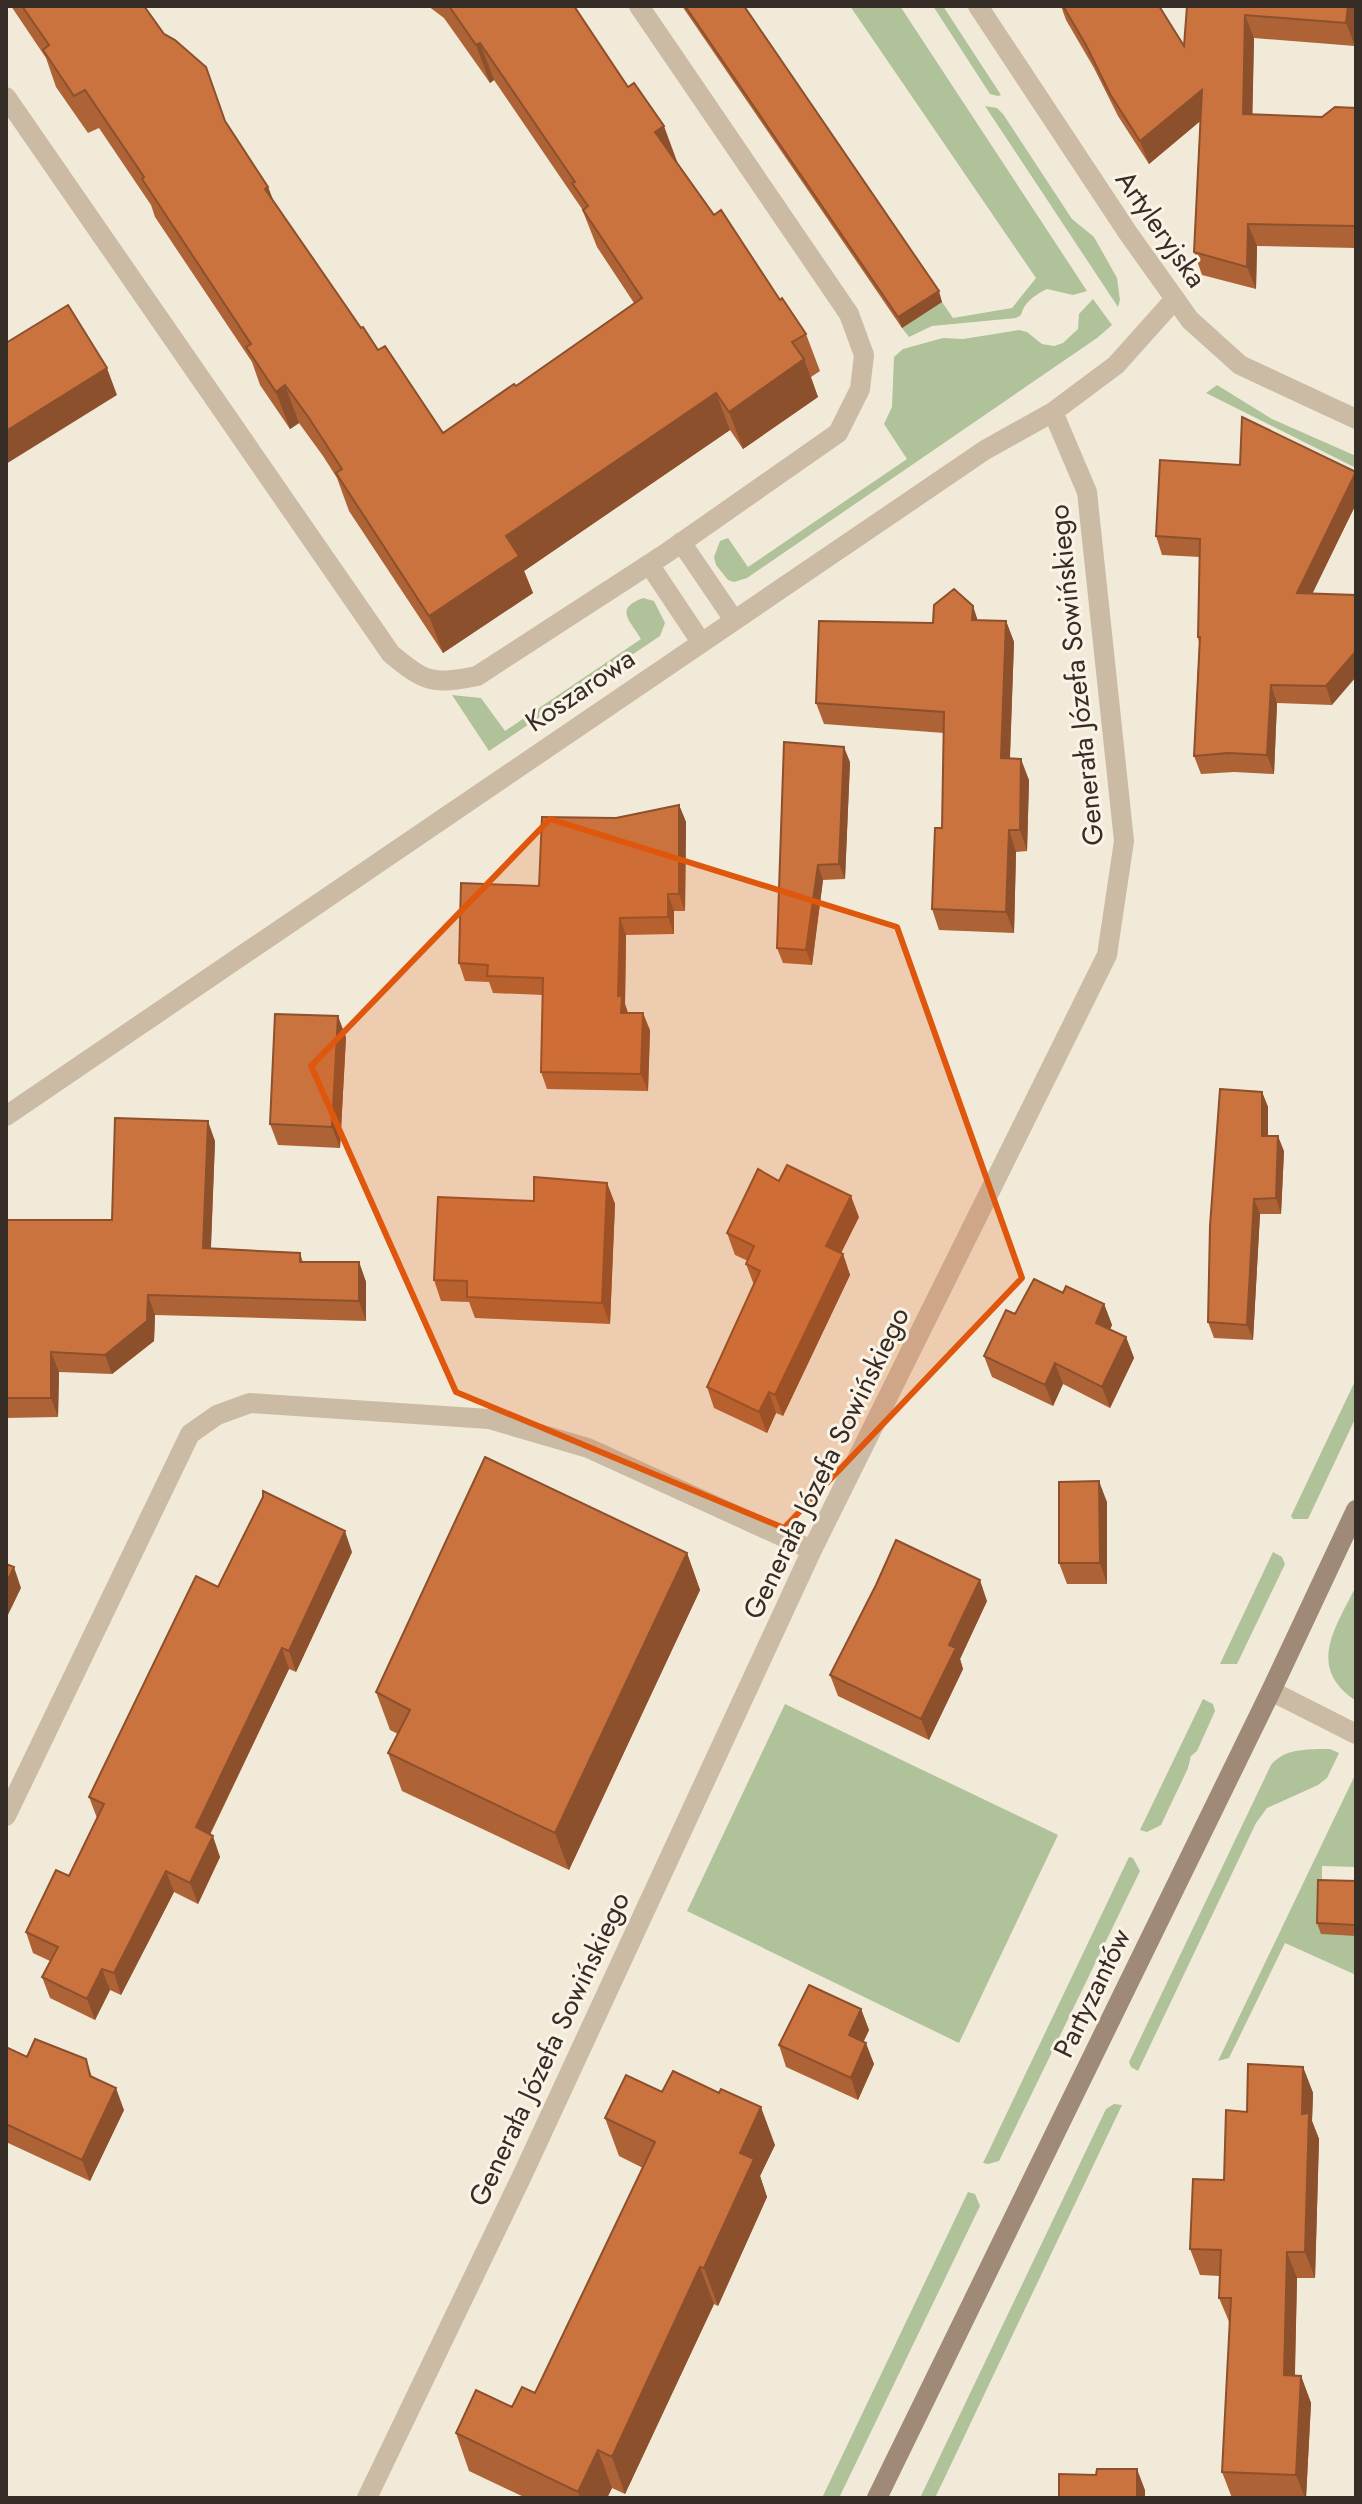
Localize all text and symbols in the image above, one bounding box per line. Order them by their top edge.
street label: Artyleryjska [1106,162,1216,296]
street label: Generała Józefa Sowińskiego [1038,502,1114,848]
street label: Koszarowa [517,638,643,742]
street label: Generała Józefa Sowińskiego [732,1300,920,1626]
street label: Generała Józefa Sowińskiego [458,1885,640,2213]
street label: Partyzantów [1043,1921,1141,2065]

